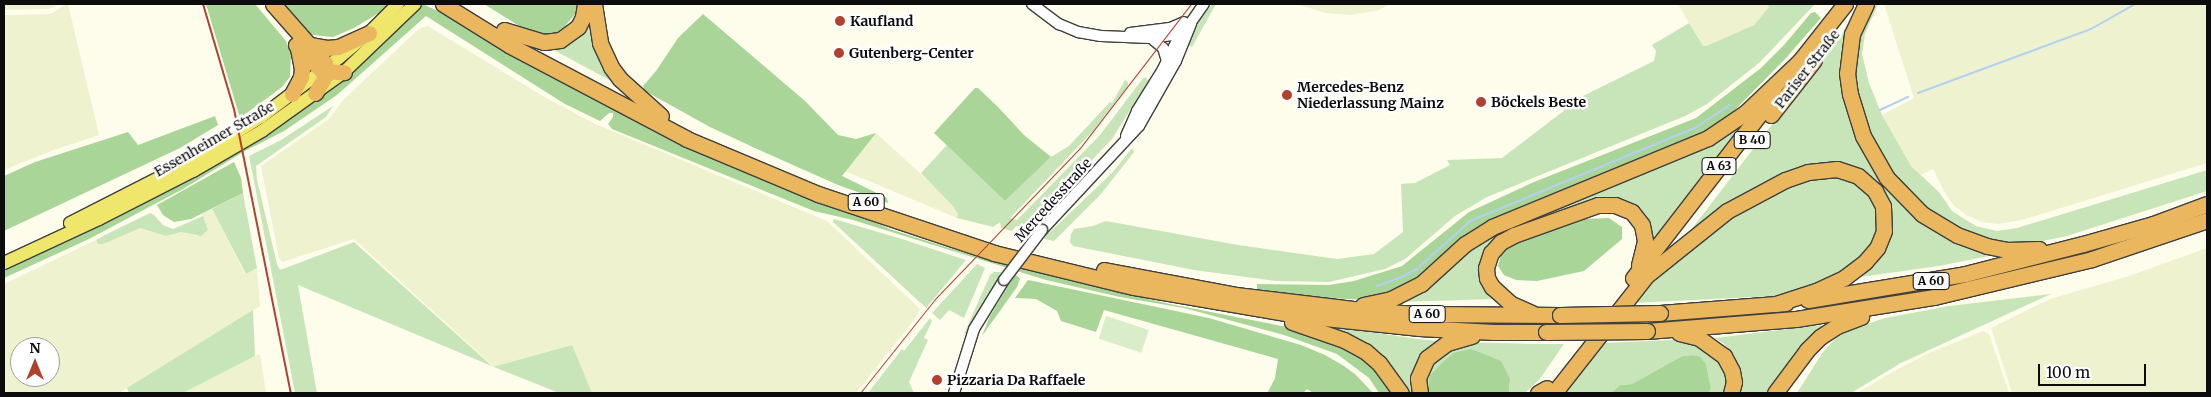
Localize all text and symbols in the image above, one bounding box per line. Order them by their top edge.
place label: Kaufland [850,13,913,29]
marker: Kaufland [834,15,846,27]
street label: Pariser Straße [1771,26,1843,112]
place label: Gutenberg-Center [849,45,974,61]
marker: Gutenberg-Center [833,47,845,59]
place label: Mercedes-Benz Niederlassung Mainz [1297,79,1444,111]
marker: Mercedes-Benz Niederlassung Mainz [1281,89,1293,101]
place label: Böckels Beste [1491,94,1586,110]
marker: Böckels Beste [1475,96,1487,108]
street label: Essenheimer Straße [151,98,277,180]
road number: B 40 [1733,130,1771,150]
street label: Mercedesstraße [1011,155,1095,245]
road number: A 63 [1702,157,1736,176]
road number: A 60 [847,192,885,212]
road number: A 60 [1912,272,1950,290]
road number: A 60 [1408,304,1446,324]
north arrow [10,337,60,387]
text: N [29,339,41,357]
scale bar [2041,354,2148,386]
text: 100 m [2046,363,2090,382]
place label: Pizzaria Da Raffaele [947,372,1085,388]
marker: Pizzaria Da Raffaele [931,374,943,386]

